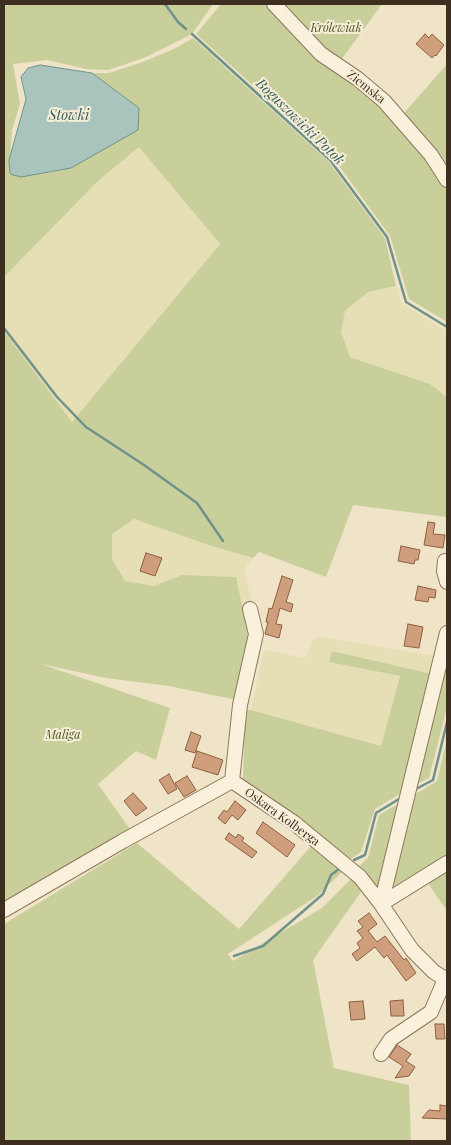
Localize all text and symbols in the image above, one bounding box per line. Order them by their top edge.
park label: Królewiak [310,21,362,35]
street label: Ziemska [344,67,388,107]
water label: Boguszowicki Potok [252,75,348,169]
water label: Stowki [49,108,89,124]
park label: Maliga [46,728,80,742]
street label: Oskara Kolberga [242,785,322,849]

